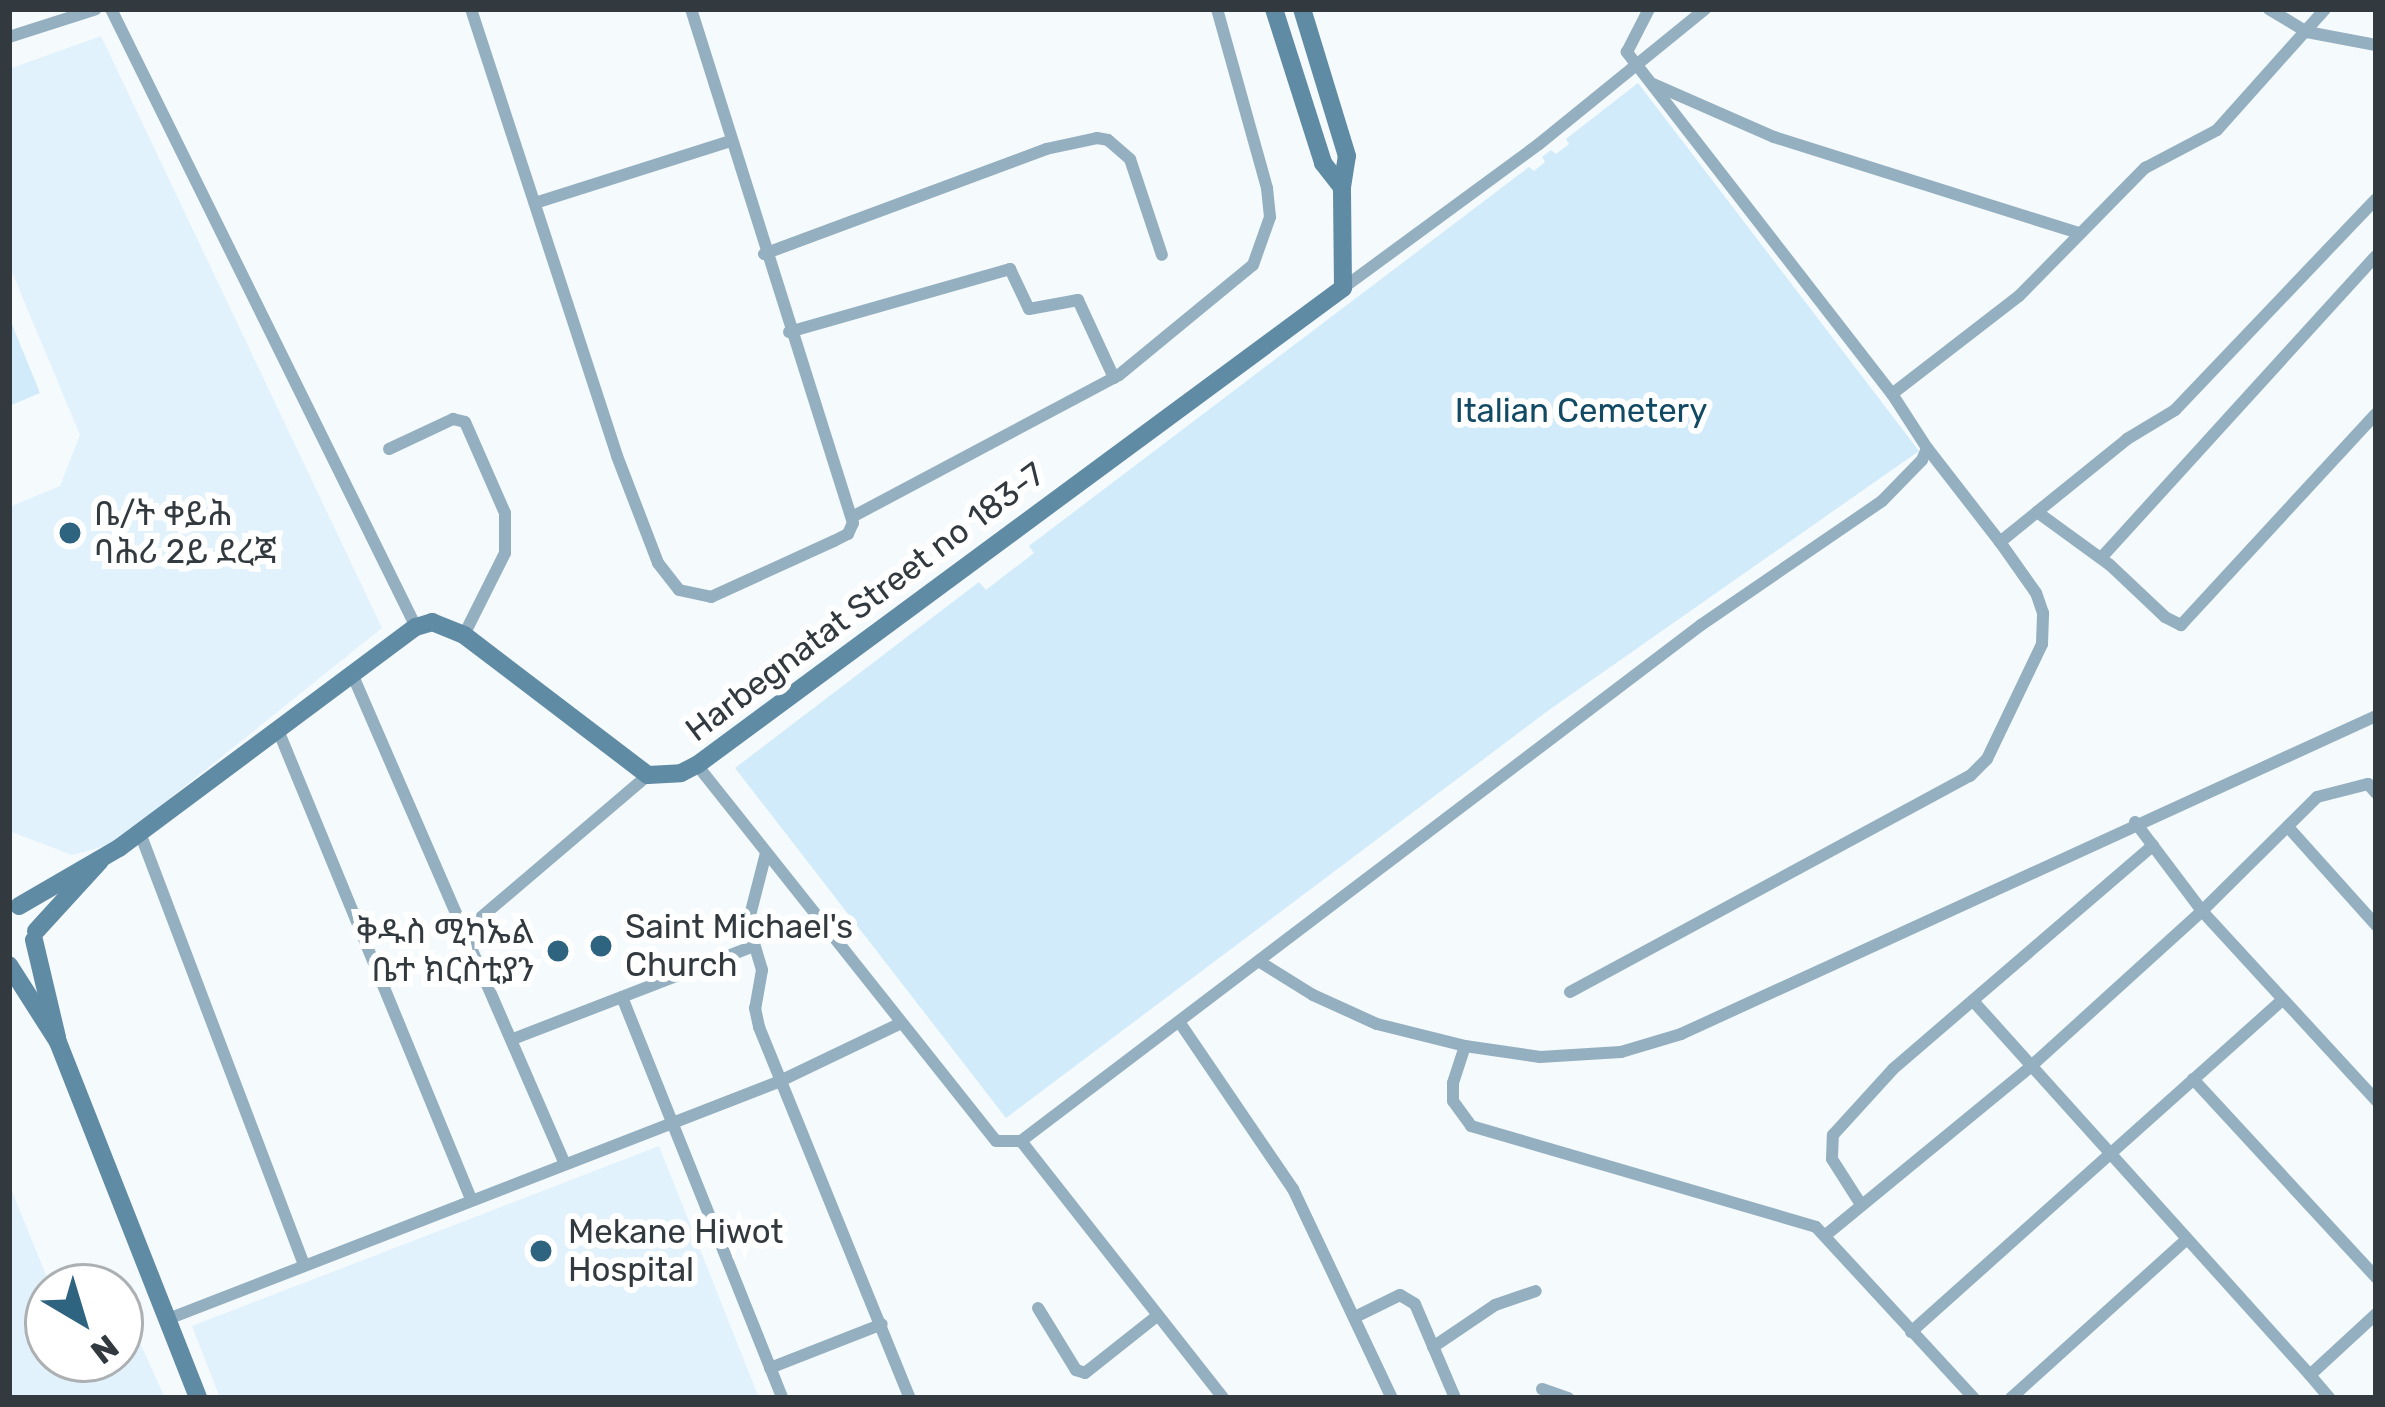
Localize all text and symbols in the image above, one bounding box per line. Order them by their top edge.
park label: Italian Cemetery [1455,391,1707,431]
street label: Harbegnatat Street no 183-7 [678,454,1052,750]
place label: ቤ/ት ቀይሕ ባሕሪ 2ይ ደረጃ [94,494,277,572]
marker: ቤ/ት ቀይሕ ባሕሪ 2ይ ደረጃ [57,520,83,546]
place label: Saint Michael's Church [625,907,853,985]
place label: ቅዱስ ሚካኤል ቤተ ክርስቲያን [356,912,534,990]
marker: Saint Michael's Church [588,933,614,959]
marker: ቅዱስ ሚካኤል ቤተ ክርስቲያን [545,938,571,964]
place label: Mekane Hiwot Hospital [568,1212,783,1290]
marker: Mekane Hiwot Hospital [525,1235,557,1267]
north arrow [24,1263,144,1383]
text: N [83,1327,126,1372]

